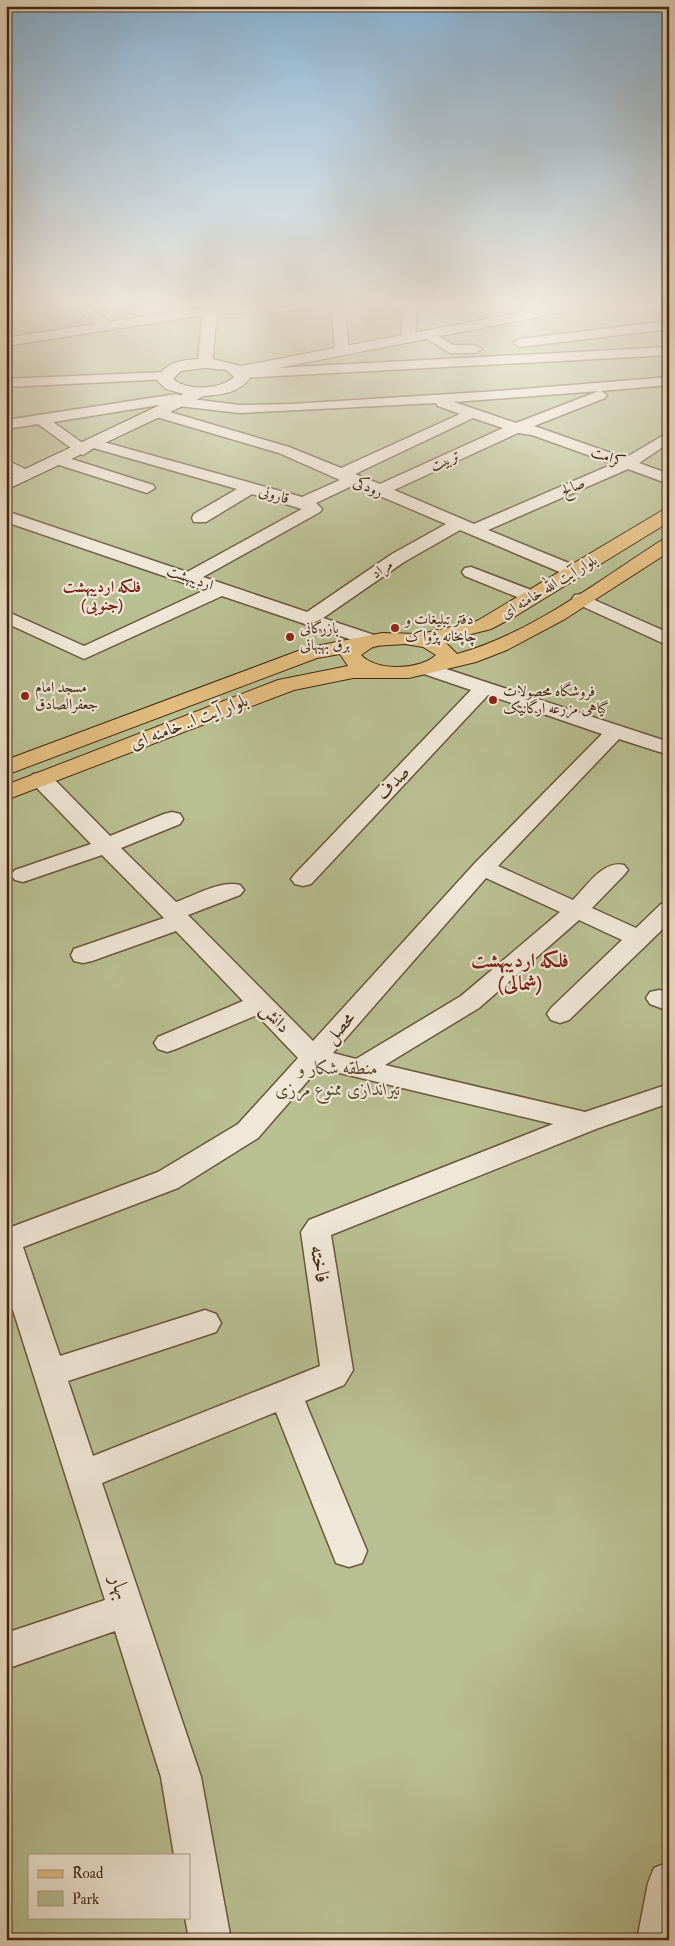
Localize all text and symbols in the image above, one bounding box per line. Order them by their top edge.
street label: کرامت [588,442,628,472]
street label: تربیت [427,446,463,476]
street label: رودکی [350,471,386,502]
street label: صالح [558,473,589,504]
street label: قارونی [257,482,291,508]
street label: بلوار آیت الله خامنه ای [496,548,601,623]
street label: مراد [367,555,397,584]
street label: اردیبهشت [164,561,216,595]
district label: فلکه اردیبهشت (جنوبی) [63,577,141,616]
place label: دفتر تبلیغات و چاپخانه پژواک [403,610,477,647]
place label: بازرگانی برق بهبهانی [300,619,350,655]
marker: دفتر تبلیغات و چاپخانه پژواک [389,622,401,634]
marker: بازرگانی برق بهبهانی [284,631,296,643]
place label: مسجد امام جعفرالصادق [35,678,98,714]
place label: فروشگاه محصولات گیاهی مزرعه ارگانیک [503,681,609,719]
street label: بلوار آیت ا.. خامنه ای [127,689,251,755]
marker: مسجد امام جعفرالصادق [19,690,31,702]
marker: فروشگاه محصولات گیاهی مزرعه ارگانیک [487,694,499,706]
street label: صدف [371,761,415,805]
district label: فلکه اردیبهشت (شمالی) [471,948,569,996]
street label: دانش [255,998,295,1038]
street label: محصل [320,1007,361,1050]
park label: منطقه شکار و تیراندازی ممنوع مرزی [275,1057,401,1104]
street label: فاخته [304,1243,336,1285]
street label: بهار [103,1569,137,1603]
legend [28,1854,190,1918]
text: Road [72,1864,104,1883]
text: Park [72,1890,99,1909]

